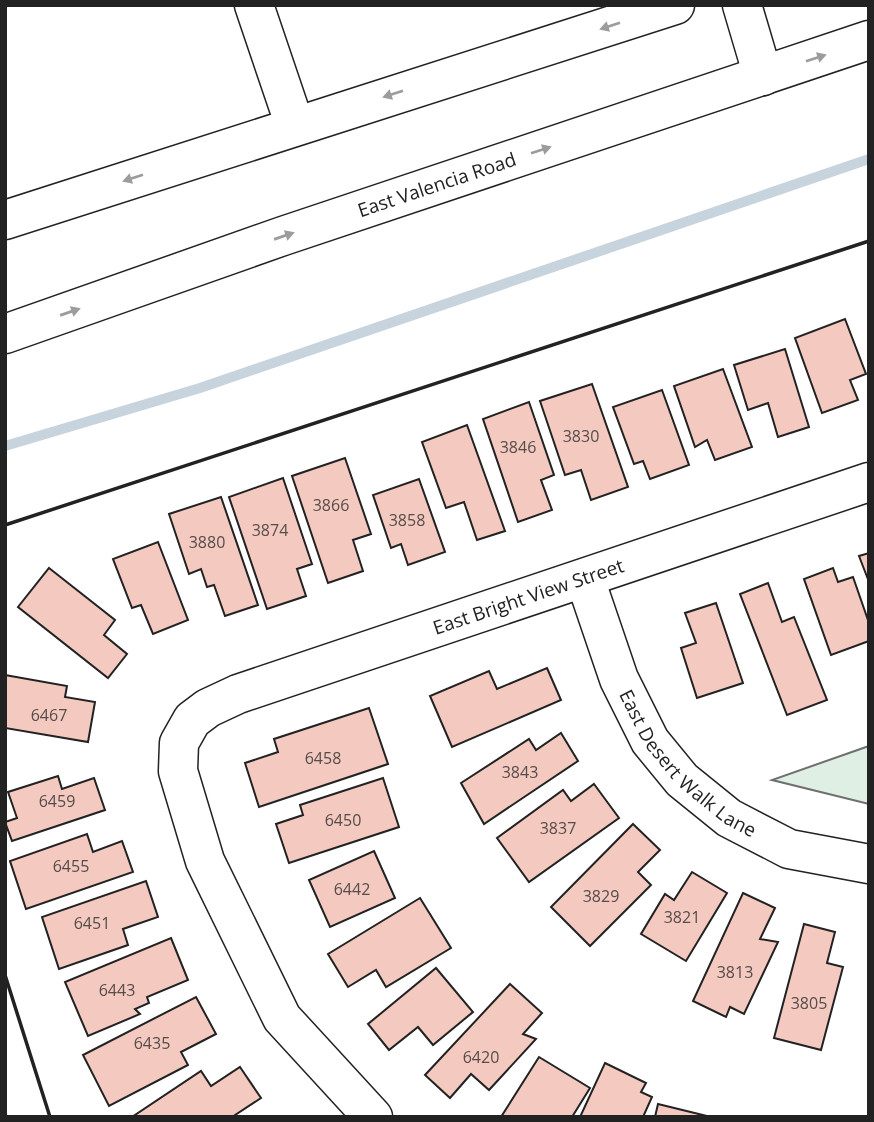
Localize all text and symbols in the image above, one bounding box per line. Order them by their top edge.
one-way arrow [599,21,620,32]
one-way arrow [805,52,826,63]
one-way arrow [383,90,404,100]
one-way arrow [531,144,552,155]
street label: East Valencia Road [354,146,520,223]
one-way arrow [122,174,143,184]
one-way arrow [274,230,295,241]
one-way arrow [59,306,80,317]
house number: 3830 [563,425,599,447]
house number: 3846 [500,436,536,458]
house number: 3866 [313,494,349,516]
house number: 3858 [389,509,425,531]
house number: 3874 [252,519,288,541]
house number: 3880 [189,531,225,553]
street label: East Bright View Street [429,552,627,641]
street label: East Desert Walk Lane [613,685,761,843]
house number: 6467 [31,704,67,726]
house number: 6458 [305,747,341,769]
house number: 3843 [502,761,538,783]
house number: 6459 [39,790,75,812]
house number: 6450 [325,809,361,831]
house number: 3837 [540,817,576,839]
house number: 6455 [53,855,89,877]
house number: 6442 [334,878,370,900]
house number: 3829 [583,885,619,907]
house number: 3821 [664,906,700,928]
house number: 6451 [74,912,110,934]
house number: 3813 [717,961,753,983]
house number: 6443 [99,979,135,1001]
house number: 3805 [791,992,827,1014]
house number: 6435 [134,1032,170,1054]
house number: 6420 [463,1046,499,1068]

